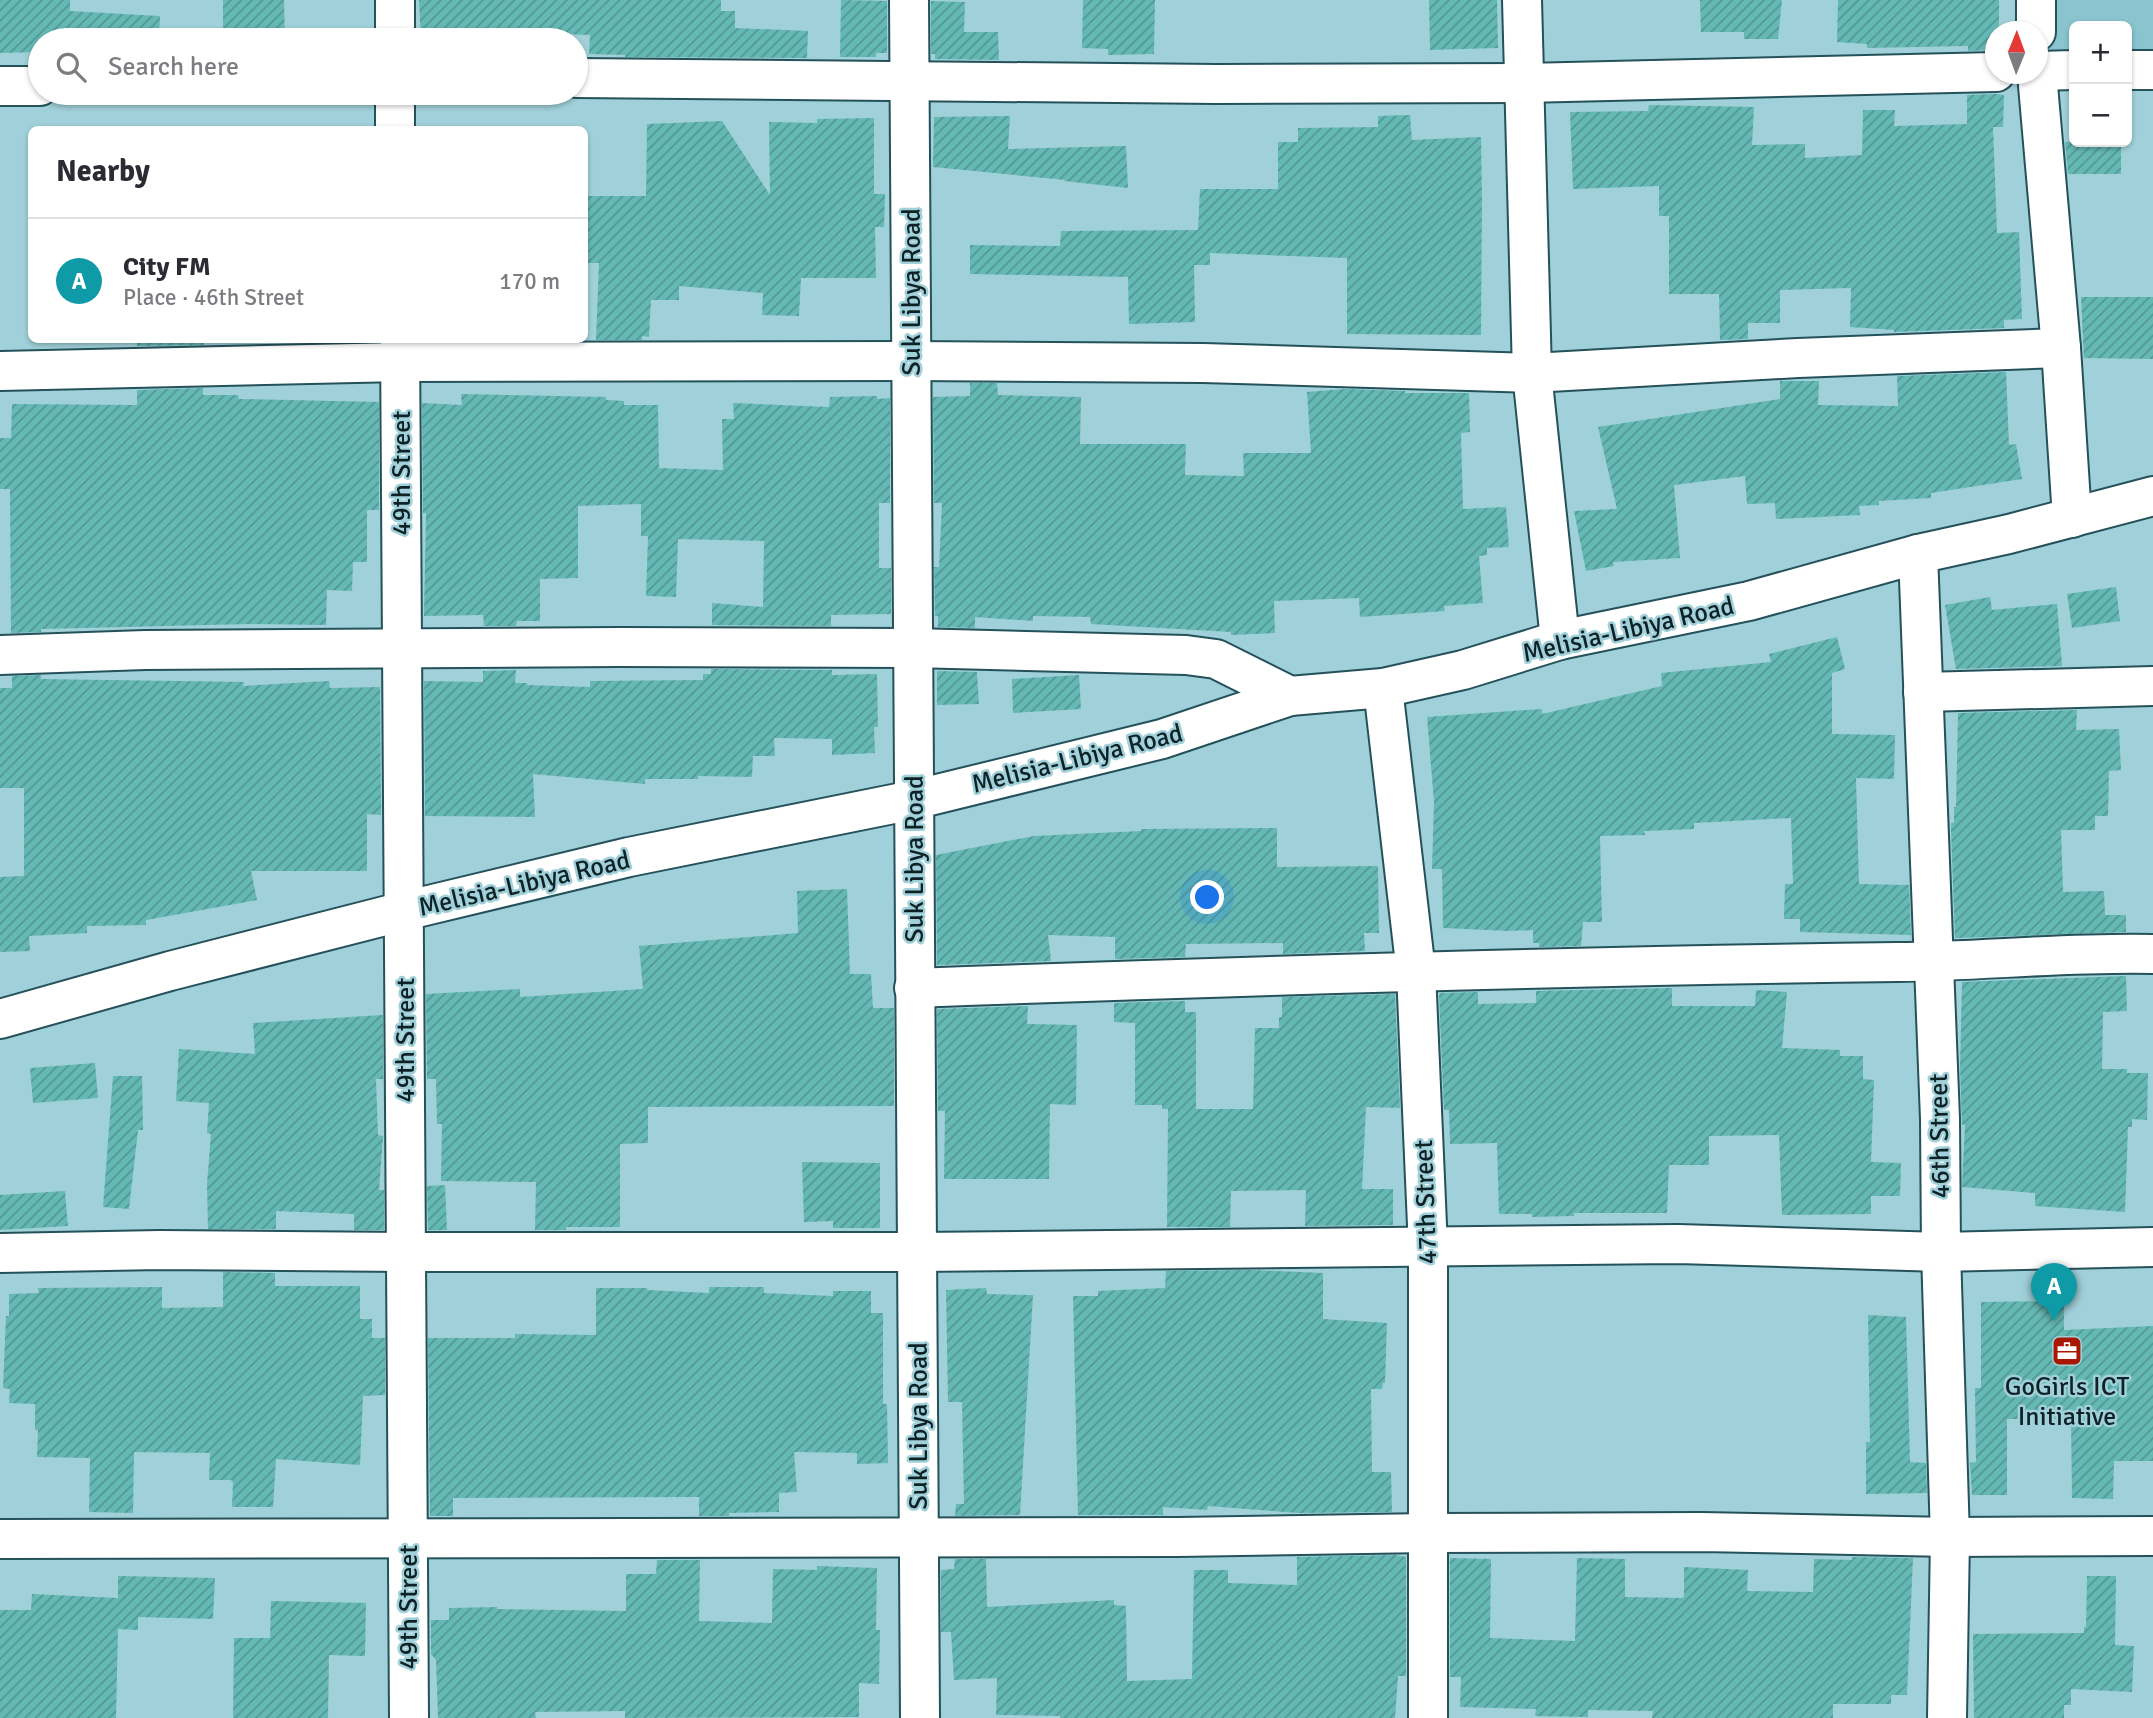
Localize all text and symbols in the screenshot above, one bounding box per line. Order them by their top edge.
north arrow [1985,21,2048,84]
map controls [2069,21,2132,147]
button: + [2069,21,2132,84]
search box [28,28,588,105]
icon: search [52,48,90,86]
text: Search here [108,51,239,83]
button: − [2069,84,2132,147]
text: Nearby [56,153,150,190]
street label: Suk Libya Road [896,208,928,376]
text: City FM [123,251,211,283]
text: A [72,267,86,296]
text: 170 m [499,267,560,296]
text: Place · 46th Street [123,283,304,312]
street label: 49th Street [386,411,418,535]
street label: Melisia-Libiya Road [1519,590,1737,670]
street label: Melisia-Libiya Road [968,717,1186,801]
street label: Suk Libya Road [899,775,931,943]
street label: Melisia-Libiya Road [415,844,633,924]
your location [1190,880,1224,914]
street label: 49th Street [390,978,422,1102]
street label: 46th Street [1923,1073,1957,1199]
street label: 47th Street [1408,1139,1444,1265]
pin: A [2031,1263,2077,1321]
office icon: GoGirls ICT Initiative [2050,1334,2084,1368]
street label: Suk Libya Road [903,1342,935,1510]
place label: GoGirls ICT Initiative [2005,1371,2129,1433]
street label: 49th Street [393,1545,425,1669]

